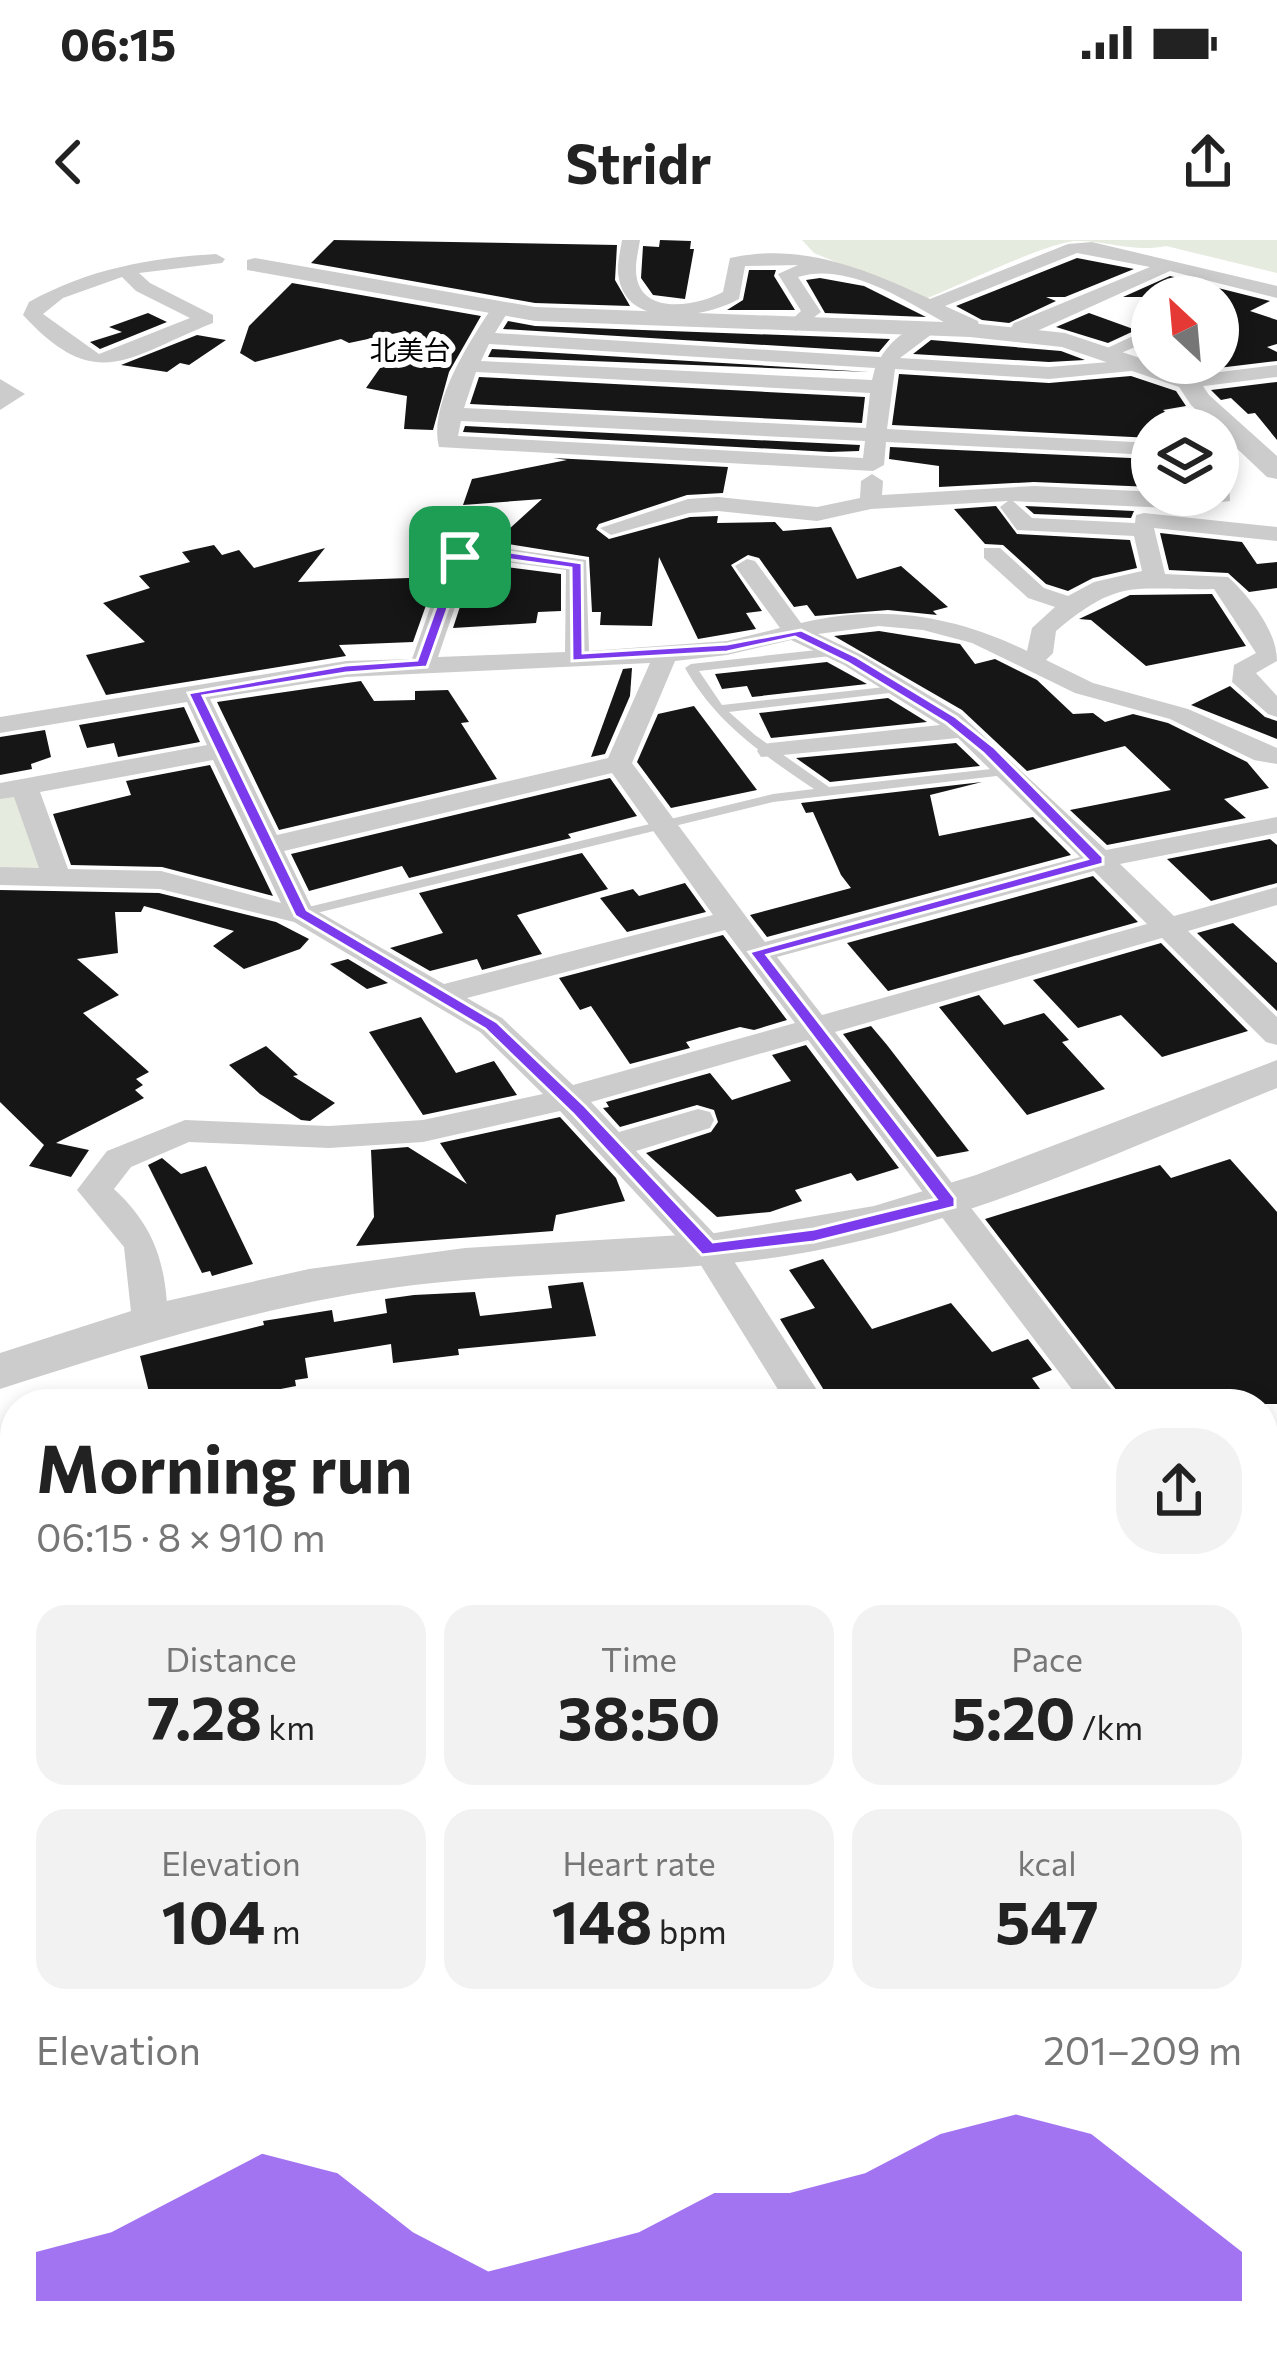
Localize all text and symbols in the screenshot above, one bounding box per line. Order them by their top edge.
text: 06:15 [60,15,176,70]
icon: back [36,129,102,195]
text: Stridr [566,129,711,195]
icon: share [1175,129,1241,195]
north arrow [1131,276,1239,384]
map controls [1131,276,1239,516]
district label: 北美台 [370,333,451,366]
button: layers [1131,408,1239,516]
pin [409,506,511,608]
icon: arrive [427,524,493,590]
text: Morning run [36,1426,413,1507]
button: share [1116,1428,1242,1554]
text: 06:15 · 8 × 910 m [36,1512,326,1560]
text: Distance [165,1638,297,1679]
text: Time [601,1638,677,1679]
text: Pace [1011,1638,1083,1679]
text: 7.28 [147,1679,262,1752]
text: 38:50 [558,1679,720,1752]
text: 5:20 [951,1679,1075,1752]
text: km [262,1706,315,1747]
text: /km [1075,1706,1143,1747]
text: Elevation [161,1842,301,1883]
text: Heart rate [562,1842,716,1883]
text: kcal [1017,1842,1077,1883]
text: 104 [162,1883,265,1956]
text: 148 [551,1883,652,1956]
text: 547 [995,1883,1099,1956]
text: m [265,1910,300,1951]
text: bpm [652,1910,727,1951]
text: Elevation [36,2025,201,2073]
text: 201–209 m [1043,2025,1242,2073]

